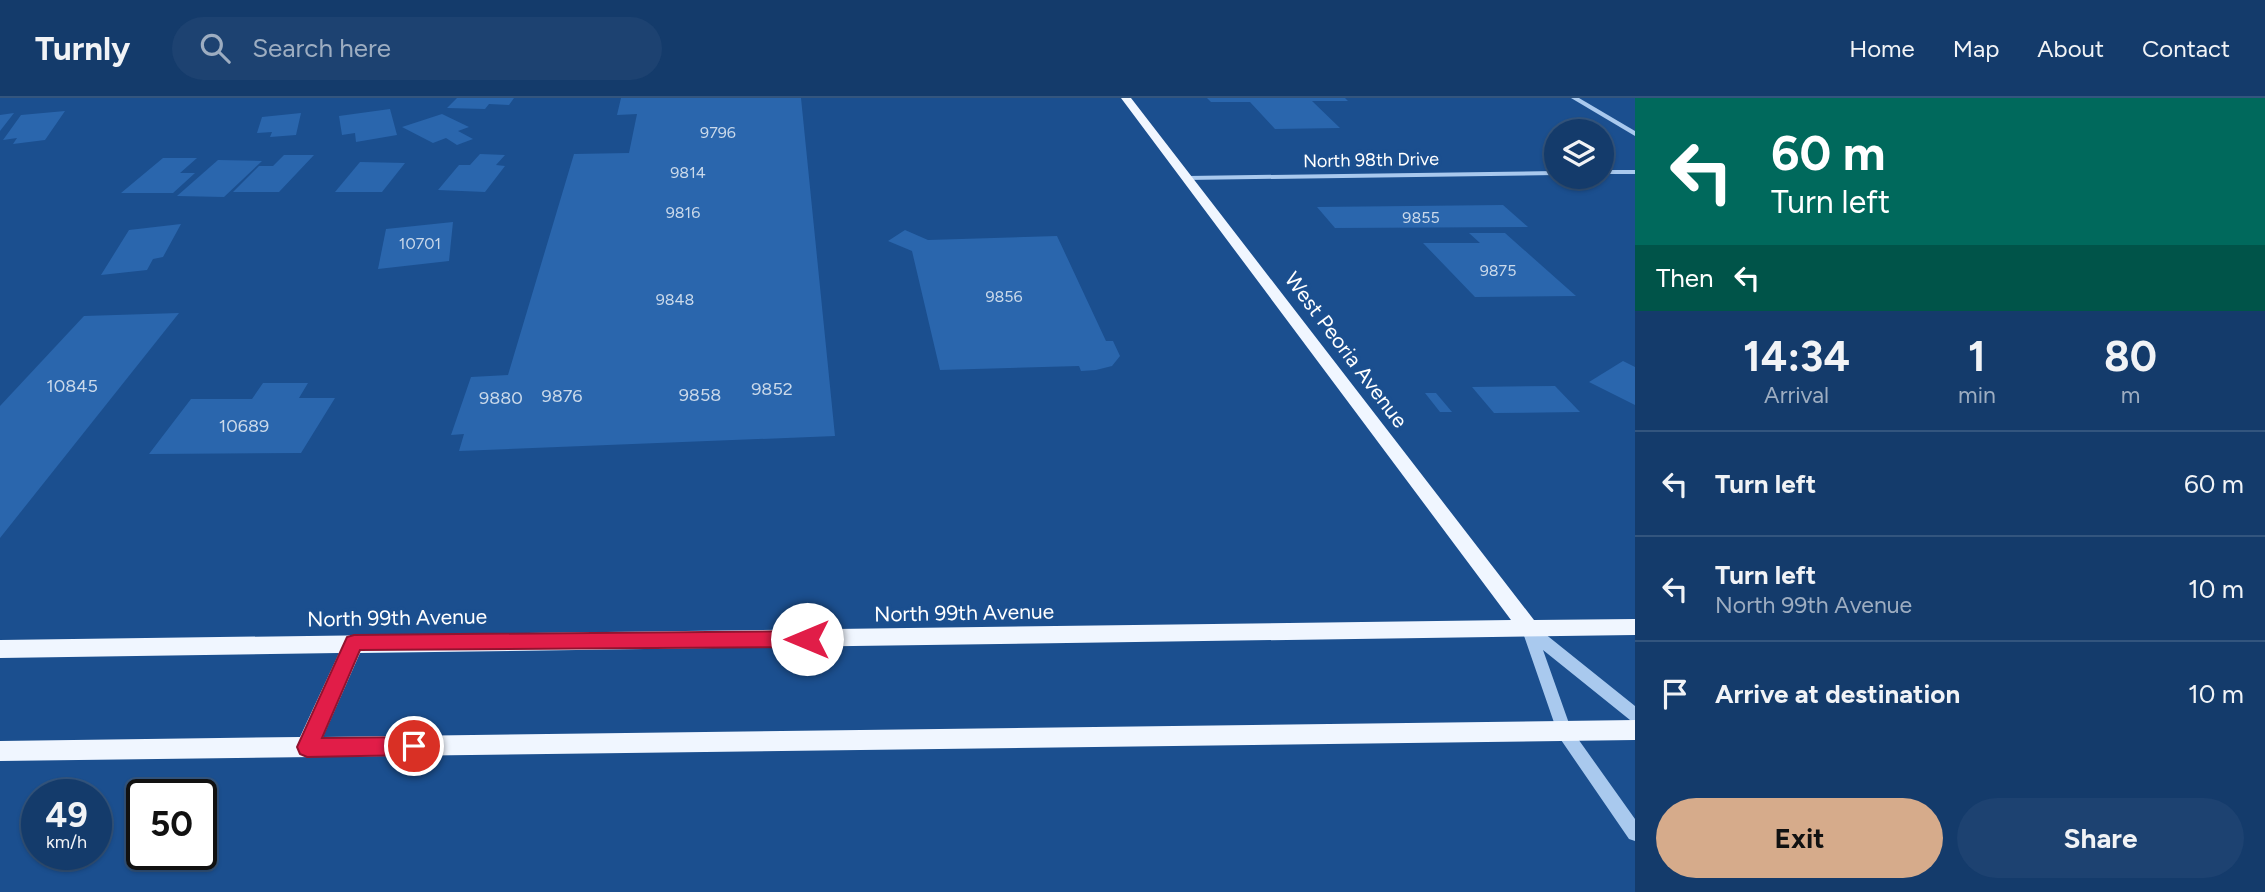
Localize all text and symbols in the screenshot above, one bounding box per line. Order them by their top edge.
search box [172,17,662,80]
text: Turnly [35,29,130,68]
icon: search [196,29,234,67]
text: Search here [252,32,391,64]
text: Home [1849,34,1915,63]
text: Map [1953,34,1999,63]
text: About [2037,34,2104,63]
text: Contact [2142,34,2230,63]
map controls [1544,119,1614,189]
button: layers [1544,119,1614,189]
house number: 9796 [700,123,736,142]
text: 60 m [1771,123,1886,182]
icon: left [1656,126,1747,217]
street label: North 98th Drive [1303,148,1439,172]
house number: 9814 [670,163,706,182]
text: Turn left [1771,183,1890,221]
house number: 9816 [666,203,700,222]
house number: 9855 [1402,208,1440,227]
house number: 10701 [399,234,441,253]
icon: left [1728,259,1766,297]
house number: 9875 [1480,261,1516,280]
text: Then [1656,262,1714,294]
street label: West Peoria Avenue [1280,267,1413,432]
house number: 9856 [985,287,1023,306]
house number: 9848 [656,290,694,309]
text: 14:34 [1743,331,1850,382]
text: 1 [1968,331,1986,382]
text: 80 [2104,331,2157,382]
house number: 10845 [46,375,98,397]
house number: 9852 [751,378,793,400]
text: Arrival [1764,381,1829,409]
text: min [1958,381,1996,409]
text: m [2121,381,2140,409]
house number: 9858 [679,384,721,406]
house number: 9876 [541,385,583,407]
house number: 9880 [479,387,523,409]
house number: 10689 [219,415,269,437]
icon: left [1656,465,1694,503]
text: Turn left [1715,468,1816,500]
text: 60 m [2184,468,2244,500]
text: Turn left [1715,559,1816,591]
icon: left [1656,570,1694,608]
text: 10 m [2188,573,2244,605]
text: North 99th Avenue [1715,591,1912,619]
street label: North 99th Avenue [874,598,1054,627]
position arrow [770,602,844,676]
street label: North 99th Avenue [307,603,487,632]
icon: arrive [1656,675,1694,713]
text: Arrive at destination [1715,678,1960,710]
text: 10 m [2188,678,2244,710]
pin [384,716,444,776]
icon: arrive [395,727,433,765]
speed limit sign: 50 [126,779,217,870]
text: 49 [45,794,88,836]
button: Exit [1656,798,1943,878]
button: Share [1957,798,2244,878]
text: km/h [46,831,87,853]

